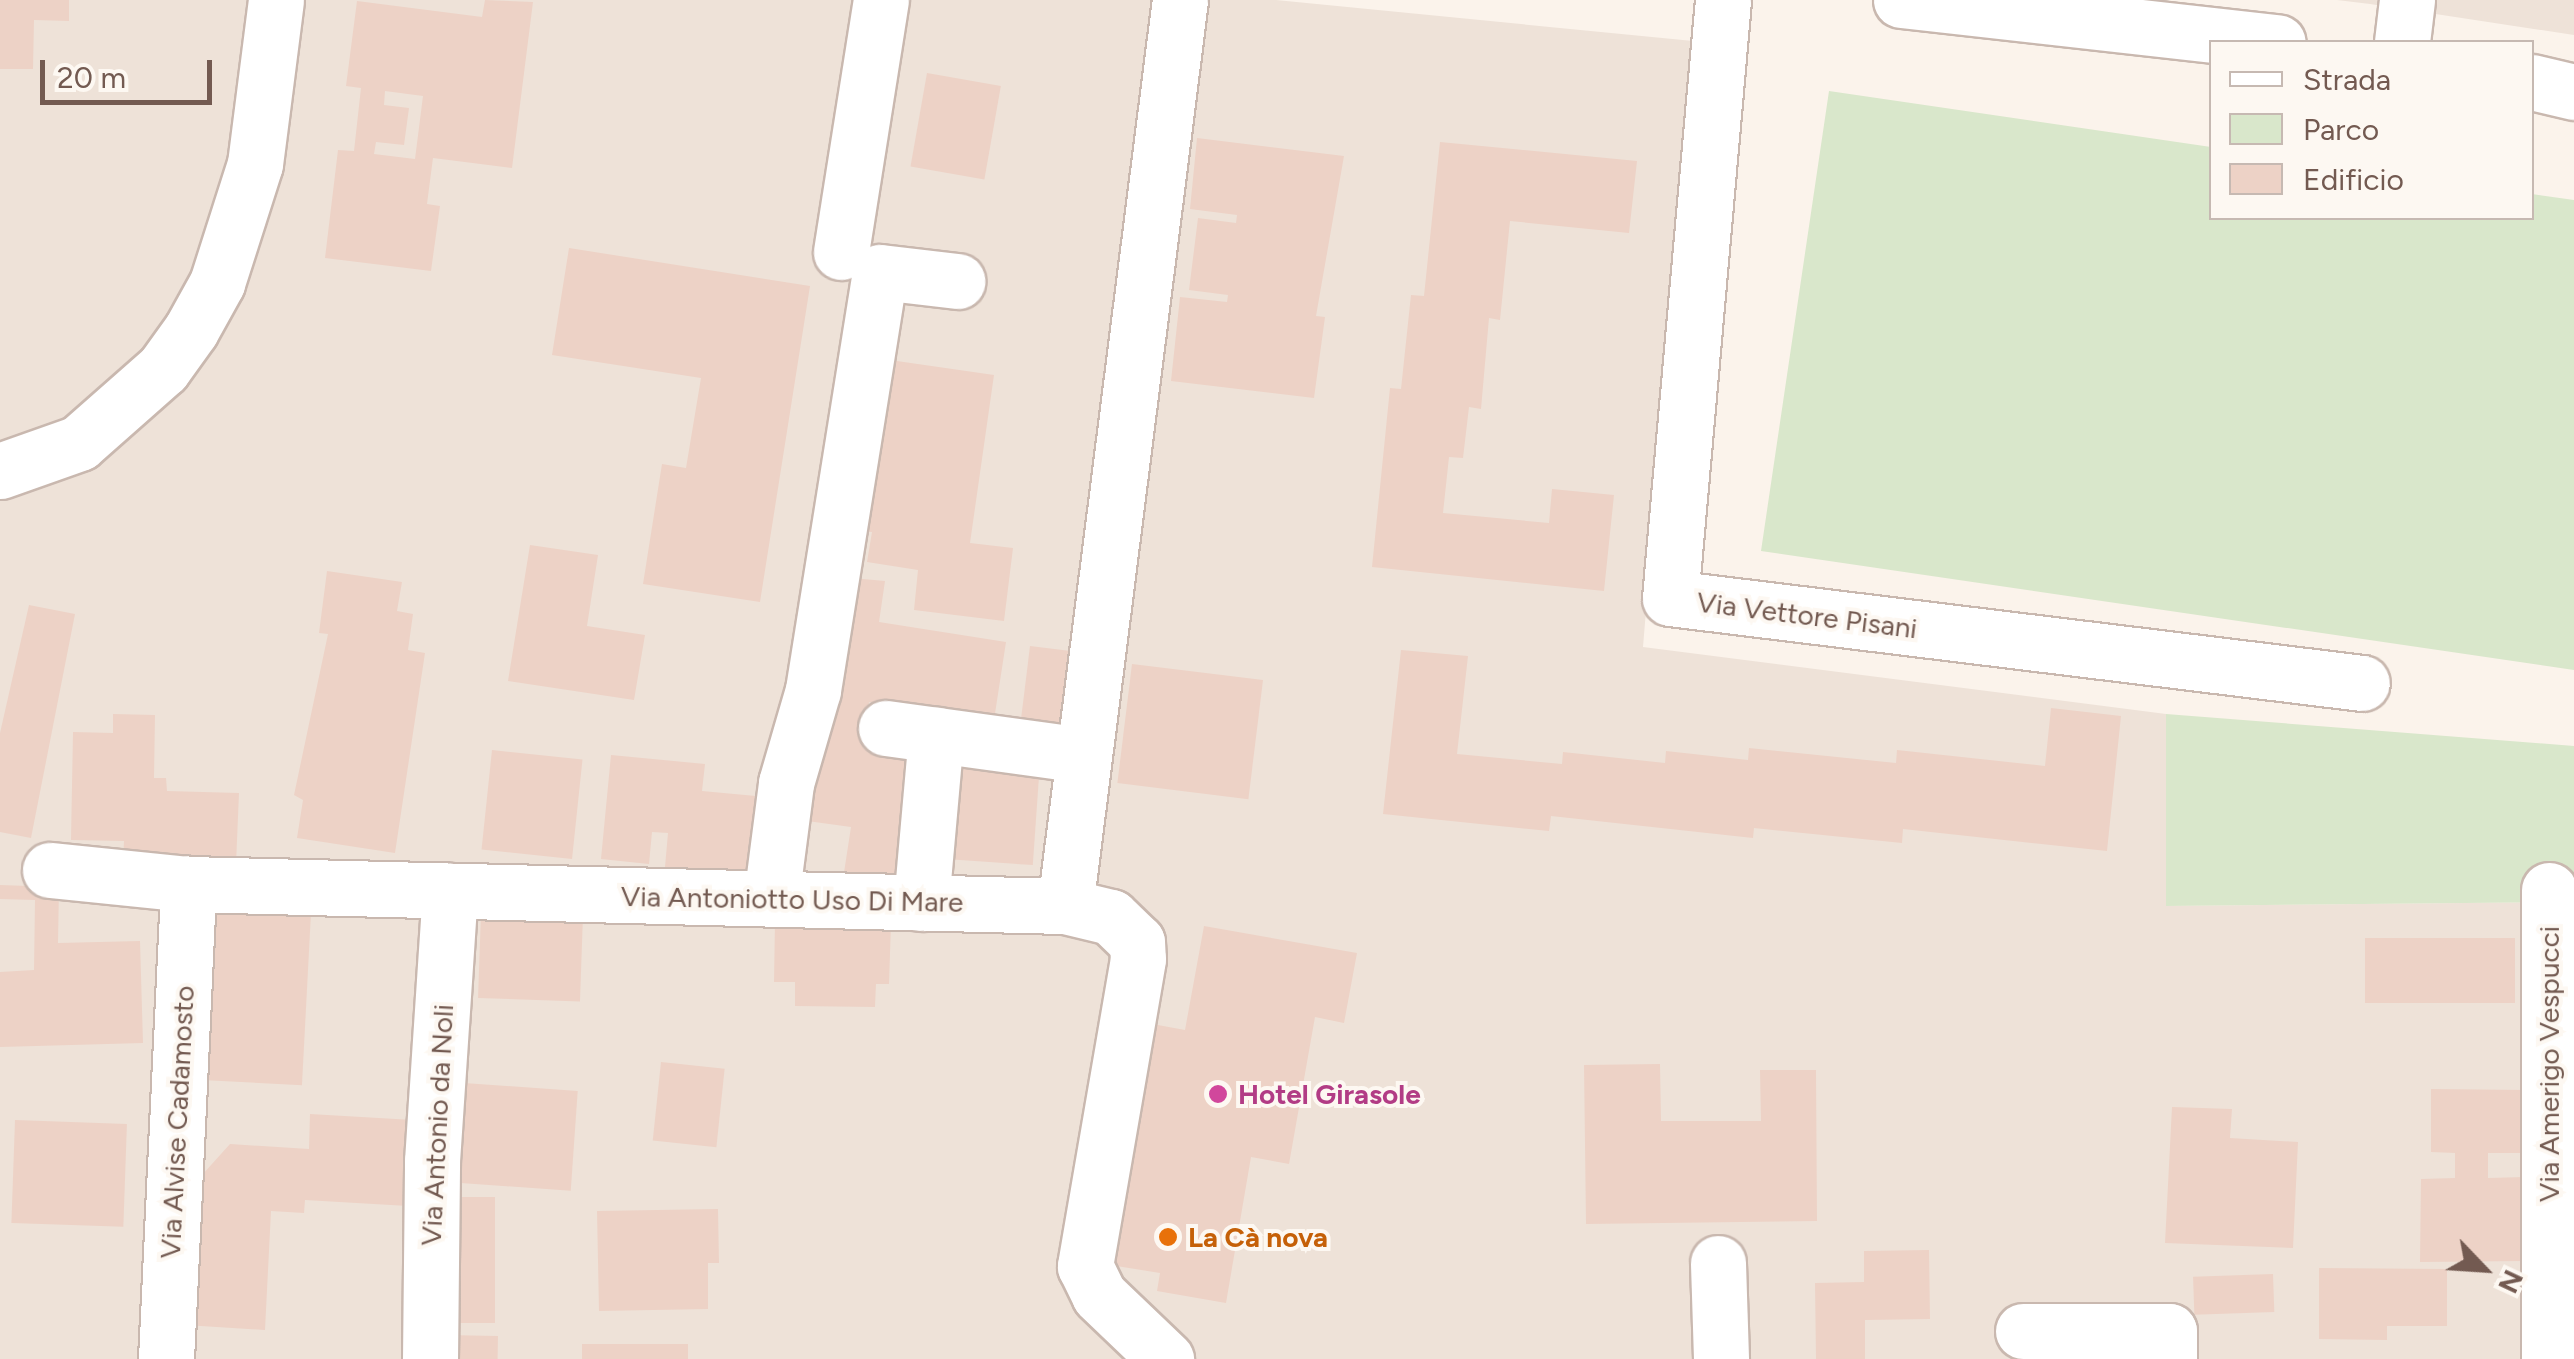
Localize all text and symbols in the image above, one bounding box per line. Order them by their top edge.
scale bar [45,40,218,102]
legend [2209,40,2534,220]
text: 20 m [57,59,126,96]
text: Strada [2303,61,2391,98]
text: Parco [2303,111,2379,148]
text: Edificio [2303,161,2404,198]
street label: Via Vettore Pisani [1695,585,1919,645]
street label: Via Antoniotto Uso Di Mare [621,879,963,919]
street label: Via Amerigo Vespucci [2532,926,2566,1202]
street label: Via Alvise Cadamosto [153,985,201,1259]
street label: Via Antonio da Noli [414,1003,460,1247]
place label: Hotel Girasole [1238,1077,1421,1111]
marker: Hotel Girasole [1207,1083,1229,1105]
north arrow [2434,1219,2534,1319]
place label: La Cà nova [1188,1220,1328,1254]
marker: La Cà nova [1157,1226,1179,1248]
text: N [2491,1265,2531,1299]

